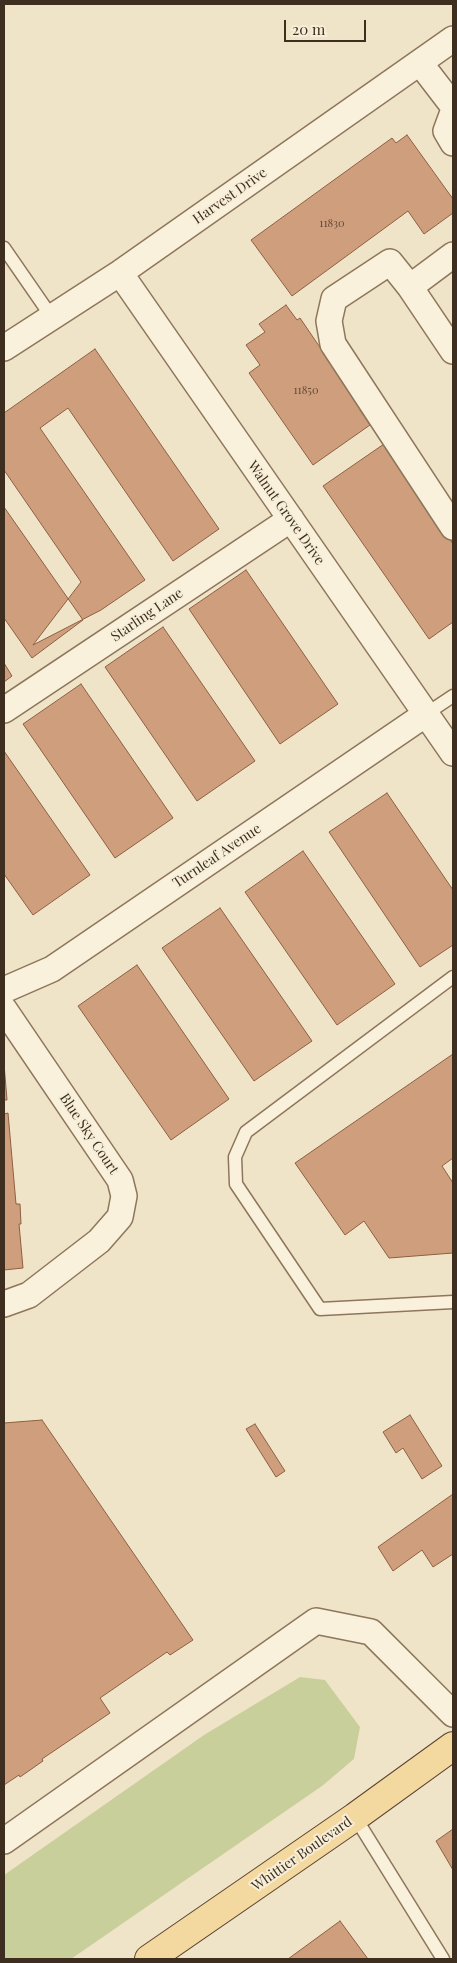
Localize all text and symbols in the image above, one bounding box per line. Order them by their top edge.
scale bar [287,10,370,42]
text: 20 m [292,19,325,39]
street label: Harvest Drive [190,164,270,228]
house number: 11830 [319,217,345,231]
house number: 11850 [293,384,319,398]
street label: Walnut Grove Drive [244,458,328,568]
street label: Starling Lane [108,585,186,645]
street label: Turnleaf Avenue [170,820,264,892]
street label: Blue Sky Court [56,1090,122,1178]
street label: Whittier Boulevard [249,1813,355,1895]

